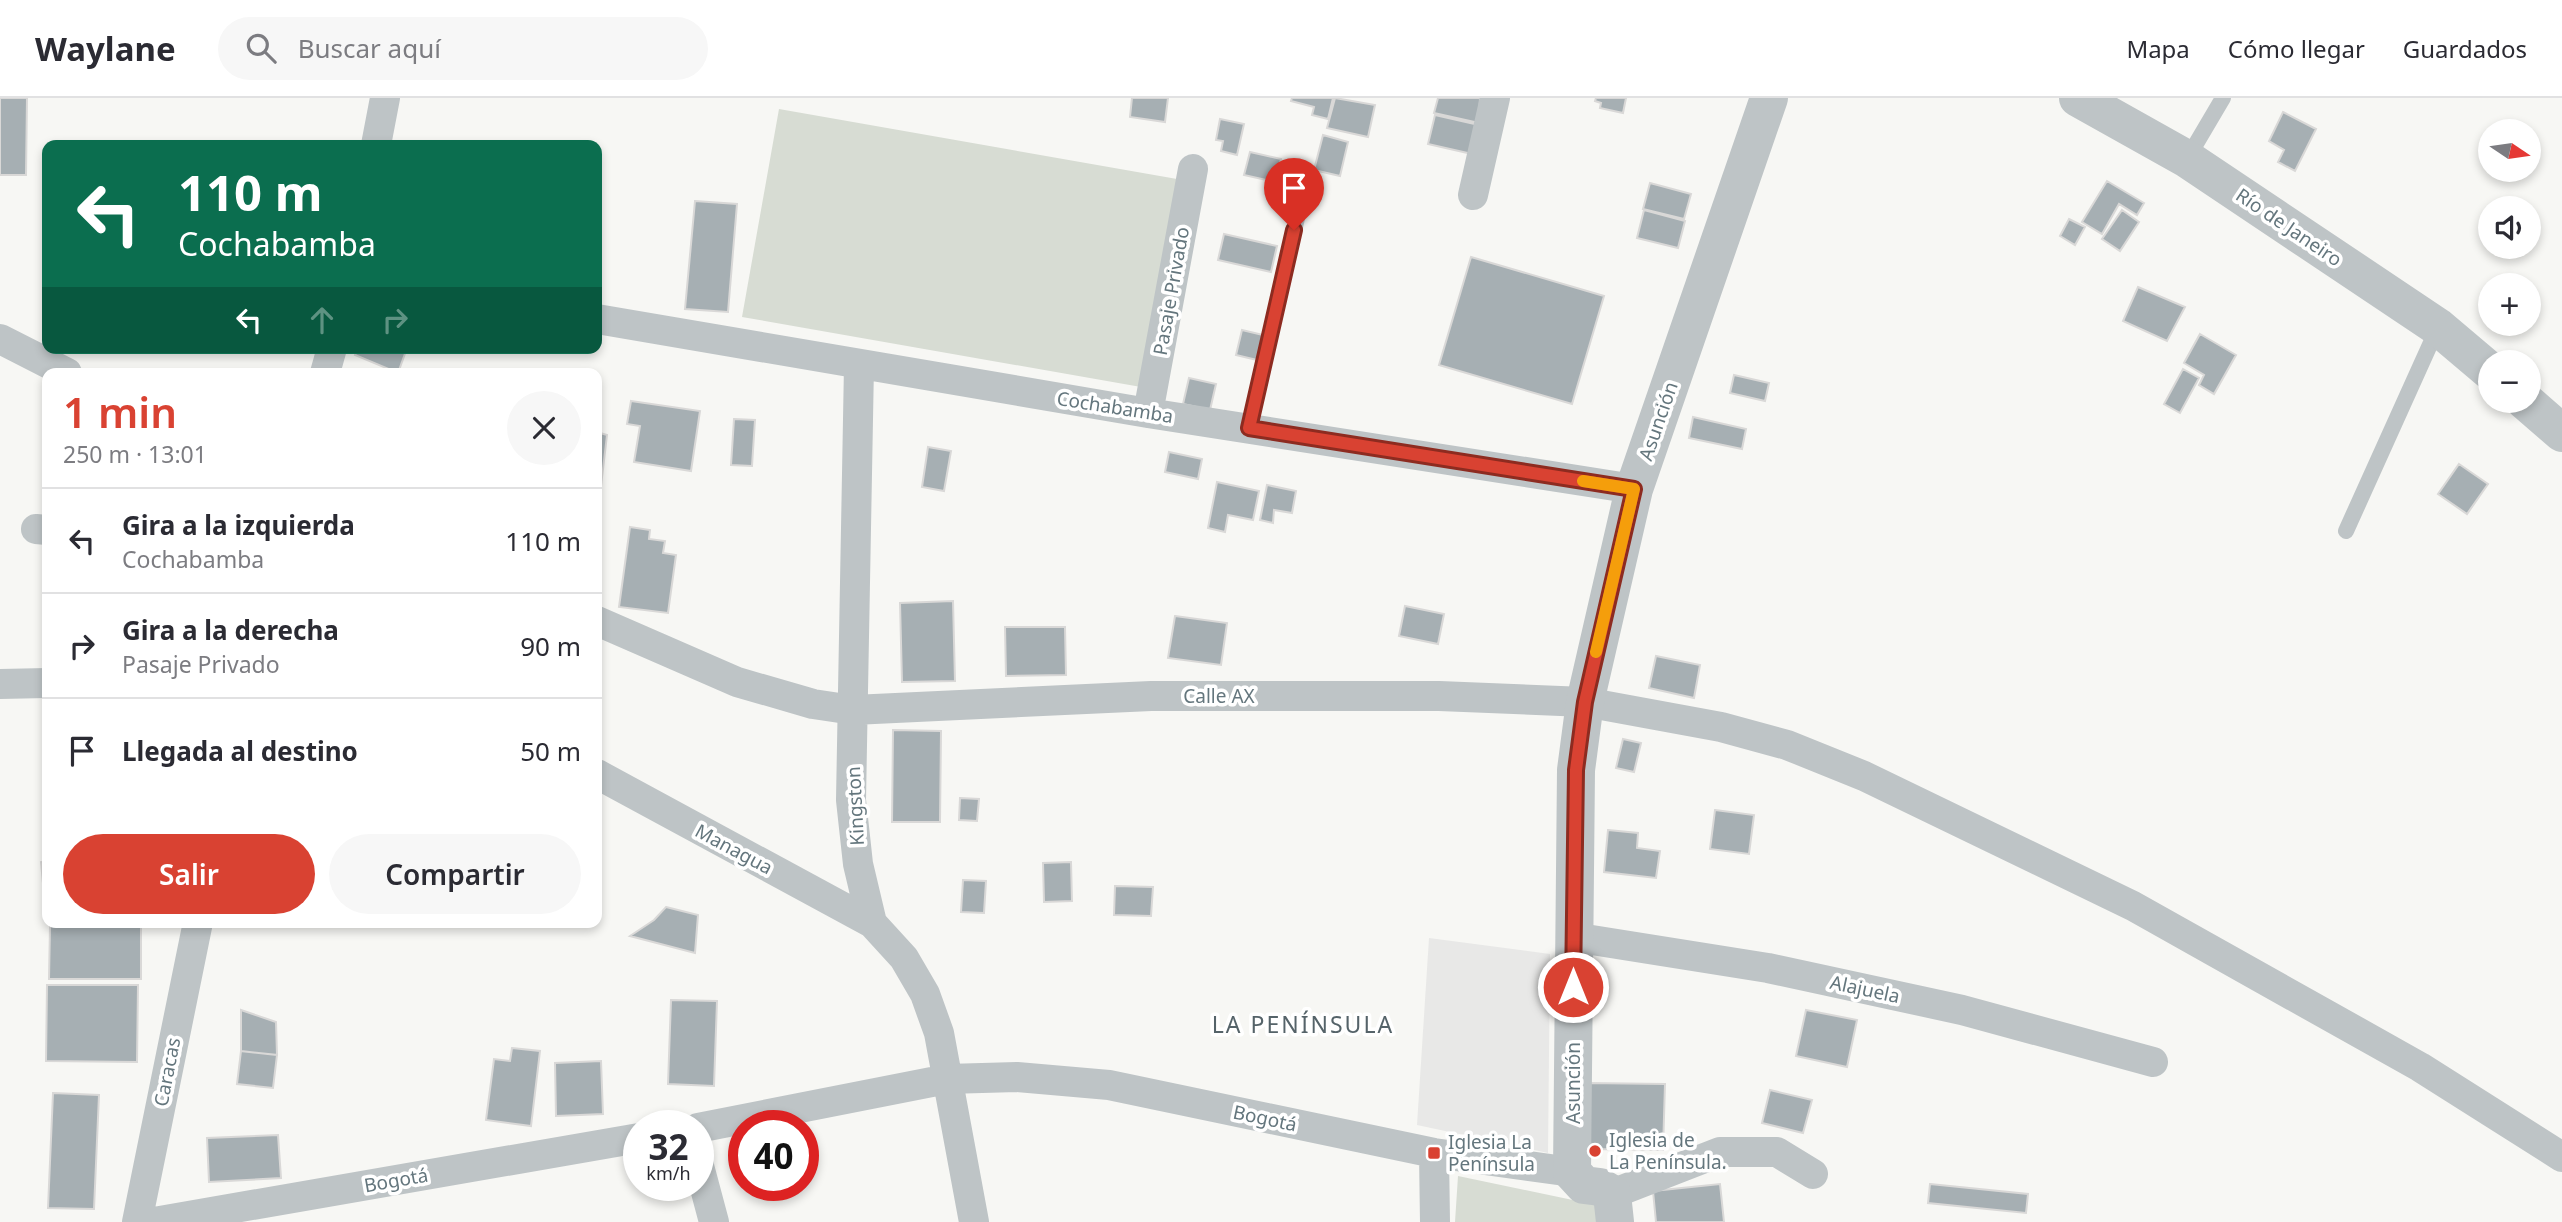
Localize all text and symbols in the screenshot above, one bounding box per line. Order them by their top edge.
search box [218,17,708,80]
text: Waylane [35,26,176,71]
icon: search [242,29,280,67]
text: Buscar aquí [298,30,441,66]
text: Mapa [2126,32,2190,65]
text: Cómo llegar [2228,32,2365,65]
text: Guardados [2403,32,2527,65]
north arrow [2478,119,2541,182]
map controls [2478,119,2541,413]
pin [1264,158,1324,230]
text: 110 m [178,159,323,225]
icon: left [63,168,154,259]
icon: arrive [1275,169,1313,207]
street label: Río de Janeiro [2231,182,2347,272]
button: sound [2478,196,2541,259]
text: Cochabamba [178,222,376,265]
street label: Pasaje Privado [1147,225,1195,357]
button: + [2478,273,2541,336]
icon: left [230,301,268,339]
icon: ahead [303,301,341,339]
icon: right [376,301,414,339]
button: − [2478,350,2541,413]
street label: Asunción [1632,378,1684,464]
text: 1 min [63,383,177,440]
street label: Cochabamba [1055,385,1175,429]
button: close [507,391,581,465]
text: 250 m · 13:01 [63,438,207,470]
text: Gira a la izquierda [122,507,355,543]
icon: left [63,522,101,560]
text: 110 m [505,523,581,559]
text: Cochabamba [122,543,264,575]
text: Gira a la derecha [122,612,339,648]
icon: right [63,627,101,665]
text: 90 m [520,628,581,664]
text: Pasaje Privado [122,648,280,680]
street label: Calle AX [1183,683,1256,709]
icon: arrive [63,732,101,770]
text: Llegada al destino [122,733,358,769]
text: 50 m [520,733,581,769]
street label: Kingston [840,766,870,846]
street label: Managua [691,818,777,880]
button: Salir [63,834,315,914]
button: Compartir [329,834,581,914]
position arrow [1536,950,1610,1024]
street label: Alajuela [1828,969,1902,1009]
district label: LA PENÍNSULA [1212,1008,1394,1040]
street label: Caracas [148,1035,186,1109]
street label: Asunción [1560,1042,1586,1124]
street label: Bogotá [1231,1099,1299,1137]
speed limit sign: 40 [728,1110,819,1201]
text: 32 [648,1123,689,1170]
place label: Iglesia de La Península. [1609,1127,1727,1175]
place label: Iglesia La Península [1448,1129,1535,1177]
marker: Iglesia de La Península. [1587,1143,1603,1159]
marker: Iglesia La Península [1426,1145,1442,1161]
text: km/h [646,1161,691,1185]
street label: Bogotá [362,1162,430,1198]

